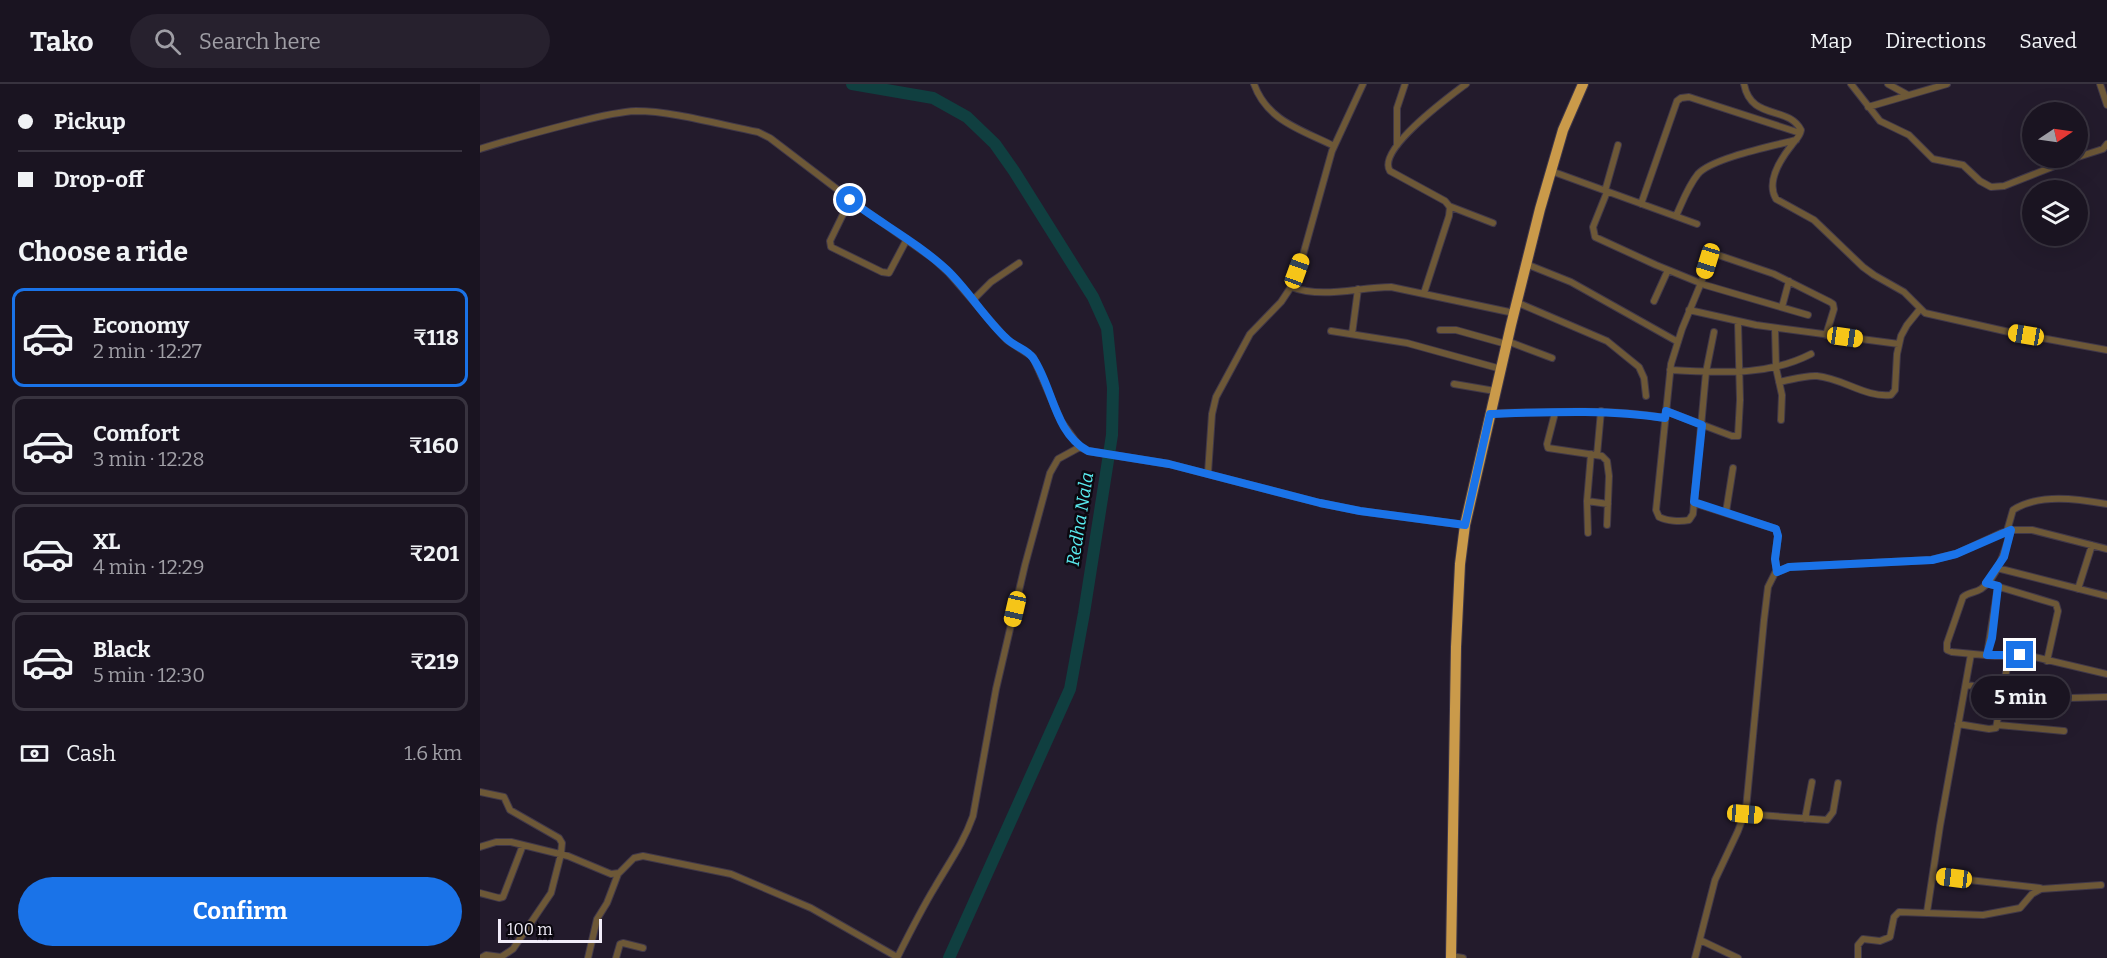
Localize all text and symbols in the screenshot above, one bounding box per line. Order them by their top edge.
search box [130,14,550,68]
text: Tako [30,25,94,58]
icon: search [151,25,184,58]
text: Search here [199,28,321,55]
text: Map [1810,28,1852,54]
text: Directions [1885,28,1986,54]
text: Saved [2019,28,2077,54]
north arrow [2022,102,2088,168]
map controls [2022,102,2088,246]
text: Pickup [54,108,126,135]
text: Drop-off [54,166,144,193]
button: layers [2022,180,2088,246]
route start [836,186,863,213]
text: Choose a ride [18,236,188,268]
car [1694,241,1722,281]
car [1282,251,1312,291]
icon: car [21,311,75,365]
text: Economy [93,312,189,339]
car [2007,323,2045,347]
text: ₹118 [413,324,459,351]
car [1826,326,1864,348]
text: 2 min · 12:27 [93,339,202,363]
icon: car [21,419,75,473]
text: Comfort [93,420,180,447]
text: ₹160 [409,432,459,459]
text: 3 min · 12:28 [93,447,204,471]
water label: Redha Nala [1062,470,1098,568]
icon: car [21,527,75,581]
text: XL [93,528,120,555]
text: ₹201 [409,540,459,567]
text: 4 min · 12:29 [93,555,204,579]
car [1002,589,1028,629]
icon: car [21,635,75,689]
text: Black [93,636,150,663]
route end [2006,641,2033,668]
text: ₹219 [410,648,459,675]
text: 5 min · 12:30 [93,663,205,687]
callout: 5 min [1970,676,2070,718]
text: 5 min [1994,685,2047,709]
icon: cash [18,737,51,770]
text: Cash [66,740,116,767]
text: 1.6 km [404,741,462,765]
car [1726,803,1764,825]
car [1935,867,1973,889]
button: Confirm [18,877,462,946]
scale bar [498,916,602,944]
text: 100 m [507,920,552,939]

